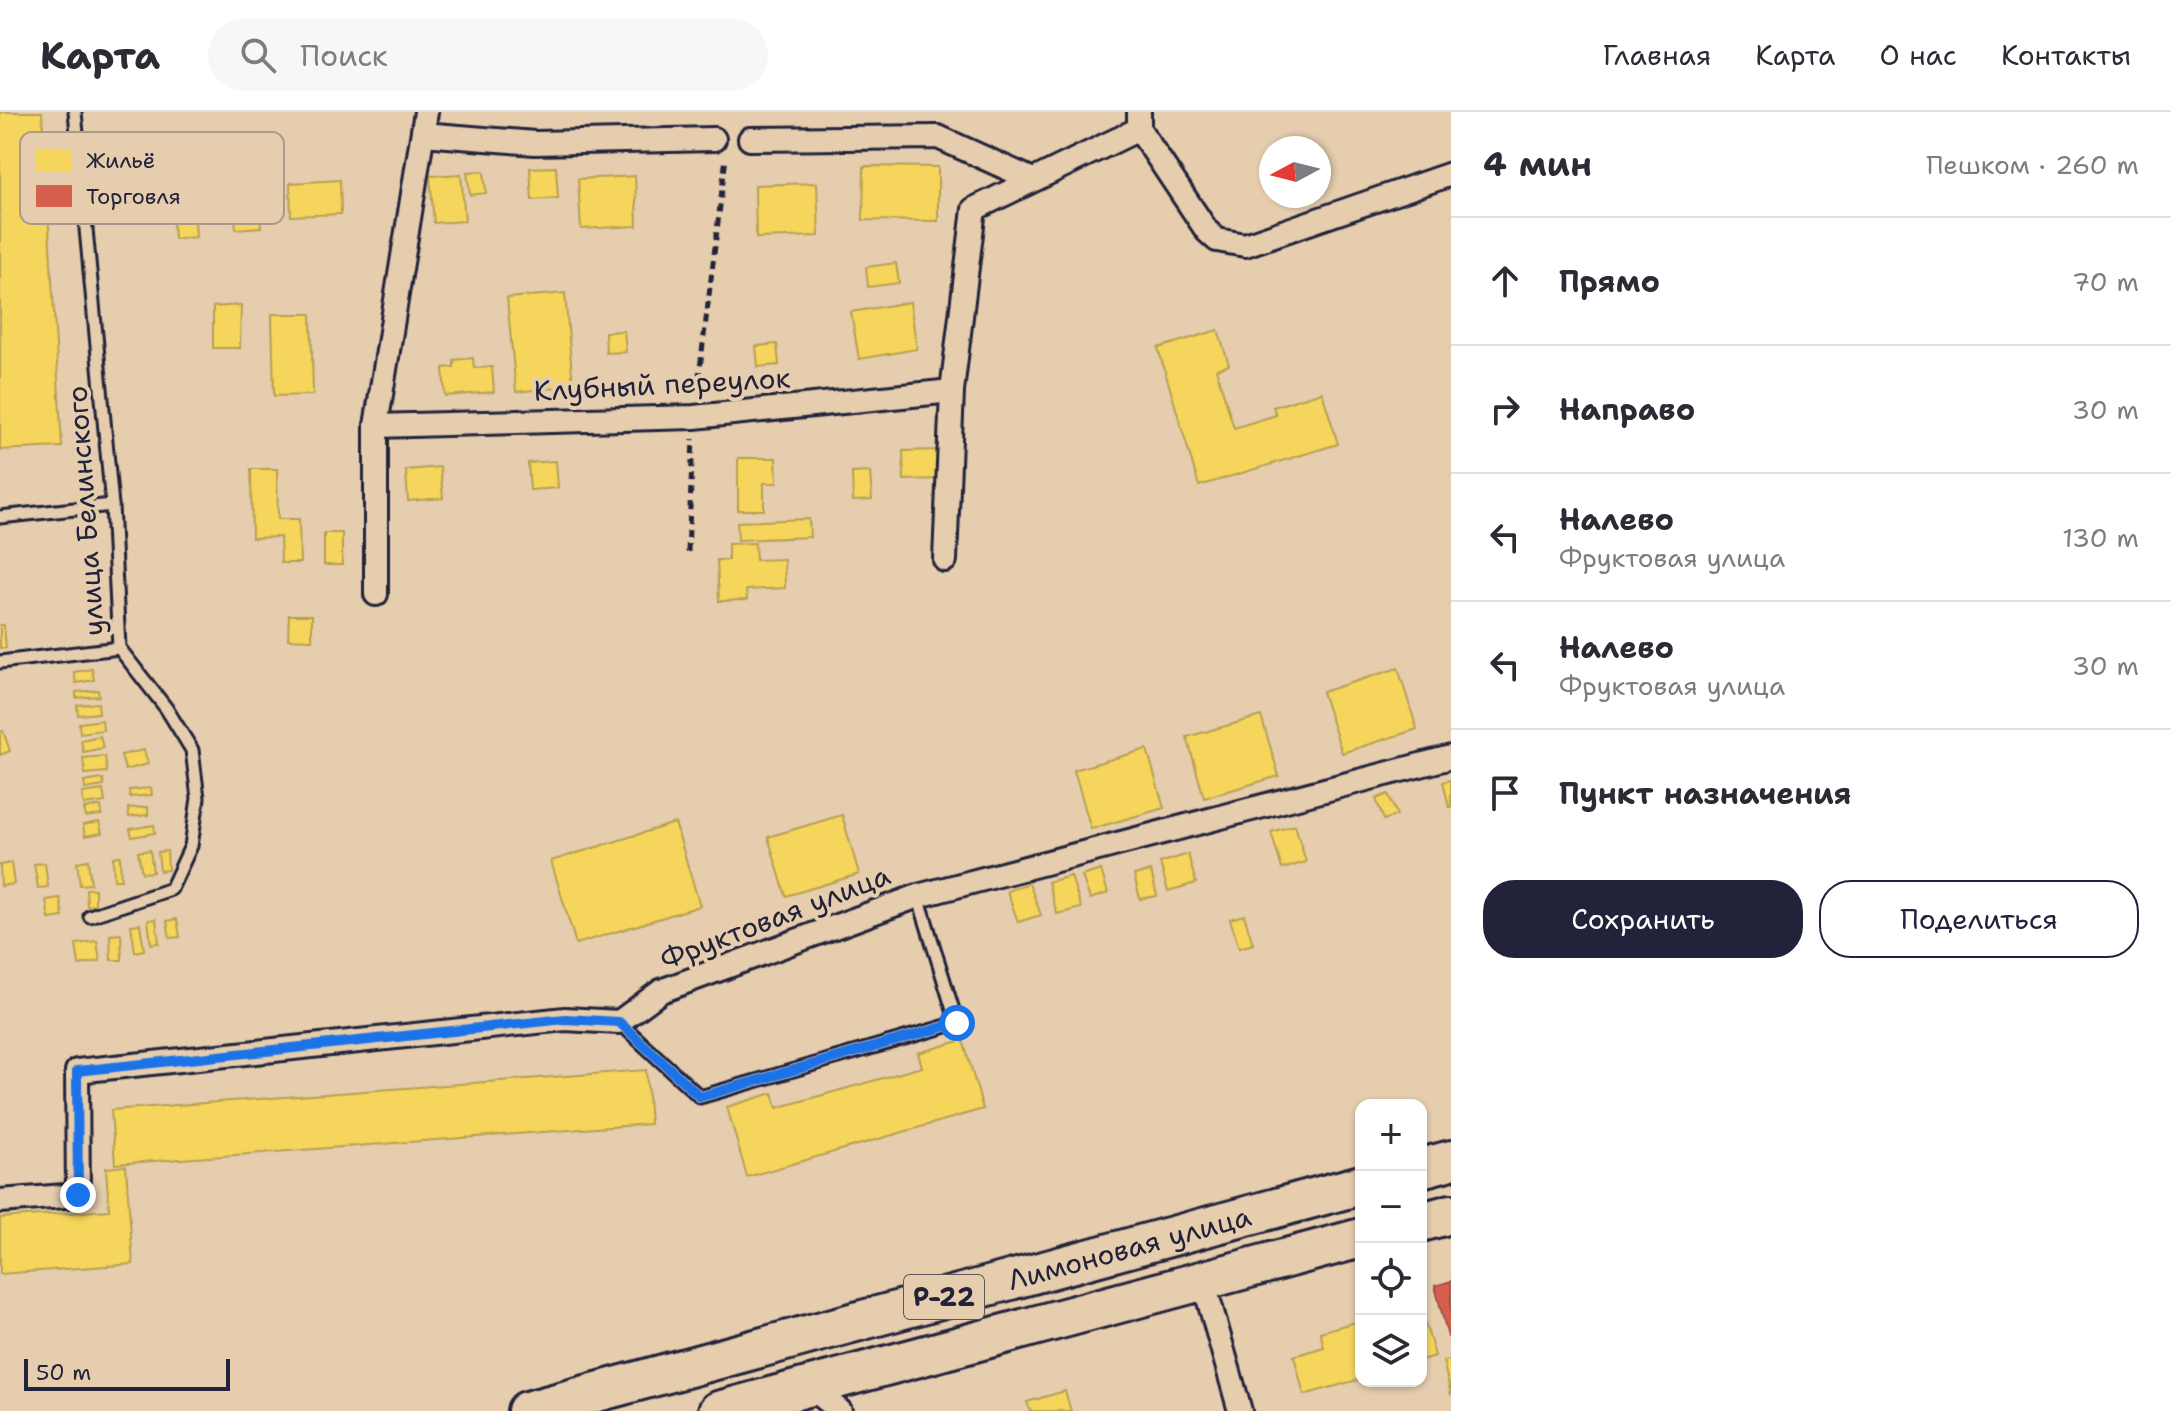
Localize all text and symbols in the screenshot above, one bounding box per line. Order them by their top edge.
search box [208,19,768,91]
text: Карта [40,30,160,81]
icon: search [236,33,280,77]
text: Поиск [300,35,388,76]
text: Главная [1603,36,1711,74]
text: Карта [1755,36,1835,74]
text: О нас [1879,36,1957,74]
text: Контакты [2001,36,2131,74]
legend [20,132,284,224]
north arrow [1259,136,1331,208]
text: 4 мин [1483,141,1592,187]
text: Жильё [86,146,155,175]
text: Пешком · 260 m [1926,147,2139,182]
text: Торговля [86,182,181,211]
icon: ahead [1483,259,1527,303]
text: Прямо [1559,261,1660,302]
text: 70 m [2072,264,2139,299]
street label: Клубный переулок [533,358,791,410]
street label: улица Белинского [57,385,113,637]
icon: right [1483,387,1527,431]
text: Направо [1559,389,1695,430]
text: 30 m [2072,392,2139,427]
text: Налево [1559,499,1674,540]
icon: left [1483,515,1527,559]
text: 130 m [2062,520,2139,555]
text: Фруктовая улица [1559,540,1785,575]
text: Налево [1559,627,1674,668]
icon: left [1483,643,1527,687]
text: 30 m [2072,648,2139,683]
text: Фруктовая улица [1559,668,1785,703]
icon: arrive [1483,771,1527,815]
text: Пункт назначения [1559,773,1851,814]
street label: Фруктовая улица [655,856,895,978]
button: Сохранить [1483,880,1803,958]
button: Поделиться [1819,880,2139,958]
route start [939,1005,975,1041]
map controls [1355,1099,1427,1387]
button: + [1355,1099,1427,1171]
button: − [1355,1171,1427,1243]
route end [60,1177,96,1213]
street label: Лимоновая улица [1003,1197,1255,1299]
button: locate [1355,1243,1427,1315]
road number: Р-22 [904,1275,984,1319]
button: layers [1355,1315,1427,1387]
scale bar [24,1355,230,1391]
text: 50 m [36,1358,91,1387]

